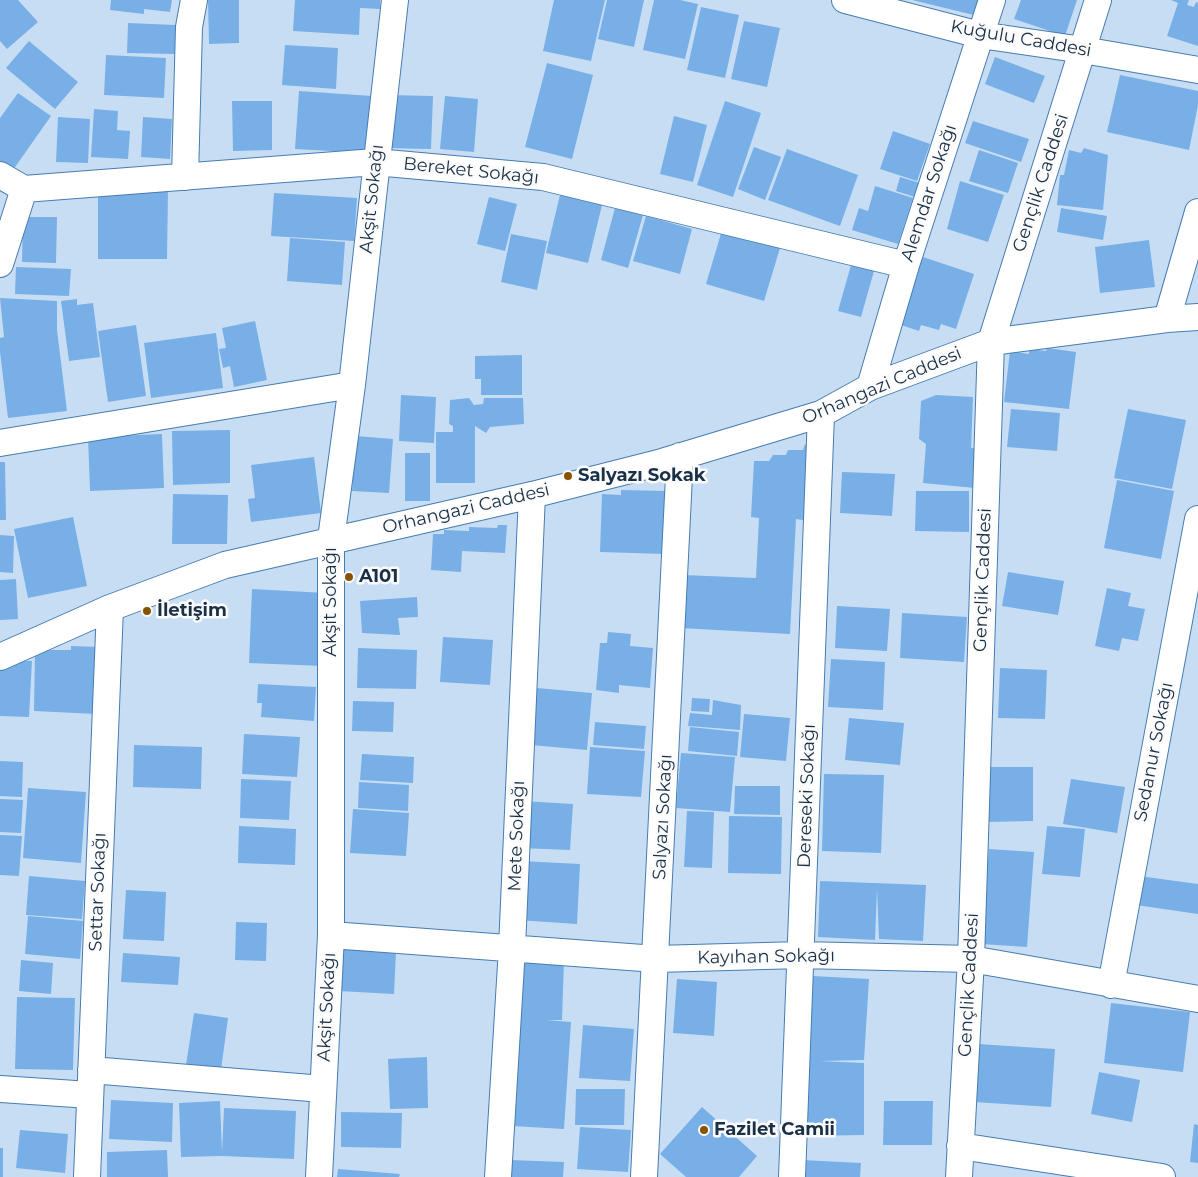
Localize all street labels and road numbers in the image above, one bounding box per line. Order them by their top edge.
street label: Kuğulu Caddesi [949,16,1093,62]
street label: Gençlik Caddesi [1008,111,1074,255]
street label: Alemdar Sokağı [897,122,961,264]
street label: Akşit Sokağı [356,143,388,255]
street label: Bereket Sokağı [402,153,540,189]
street label: Orhangazi Caddesi [799,343,965,429]
street label: Orhangazi Caddesi [380,479,552,539]
street label: Gençlik Caddesi [970,508,996,652]
street label: Akşit Sokağı [320,547,342,657]
street label: Sedanur Sokağı [1130,680,1178,824]
street label: Dereseki Sokağı [794,724,820,868]
street label: Salyazı Sokağı [649,754,677,880]
street label: Mete Sokağı [504,780,530,892]
street label: Settar Sokağı [85,832,111,952]
street label: Gençlik Caddesi [954,912,984,1058]
street label: Kayıhan Sokağı [697,945,835,969]
street label: Akşit Sokağı [313,952,341,1062]

